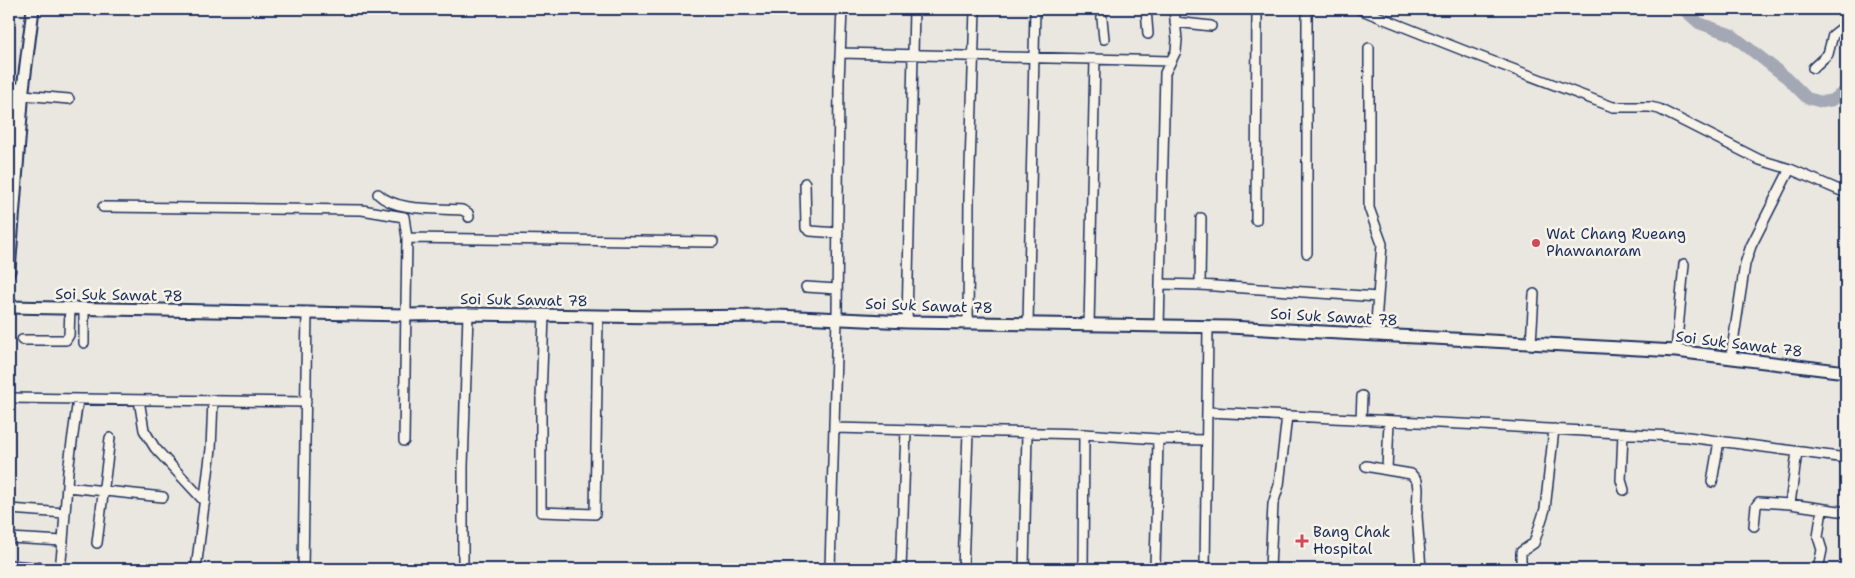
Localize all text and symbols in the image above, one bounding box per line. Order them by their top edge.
place label: Wat Chang Rueang Phawanaram [1546,224,1686,261]
marker: Wat Chang Rueang Phawanaram [1530,237,1542,249]
street label: Soi Suk Sawat 78 [55,284,183,306]
street label: Soi Suk Sawat 78 [460,289,588,311]
street label: Soi Suk Sawat 78 [865,294,993,318]
street label: Soi Suk Sawat 78 [1270,304,1398,330]
street label: Soi Suk Sawat 78 [1674,326,1804,362]
place label: Bang Chak Hospital [1313,522,1390,559]
marker: Bang Chak Hospital [1295,534,1309,548]

